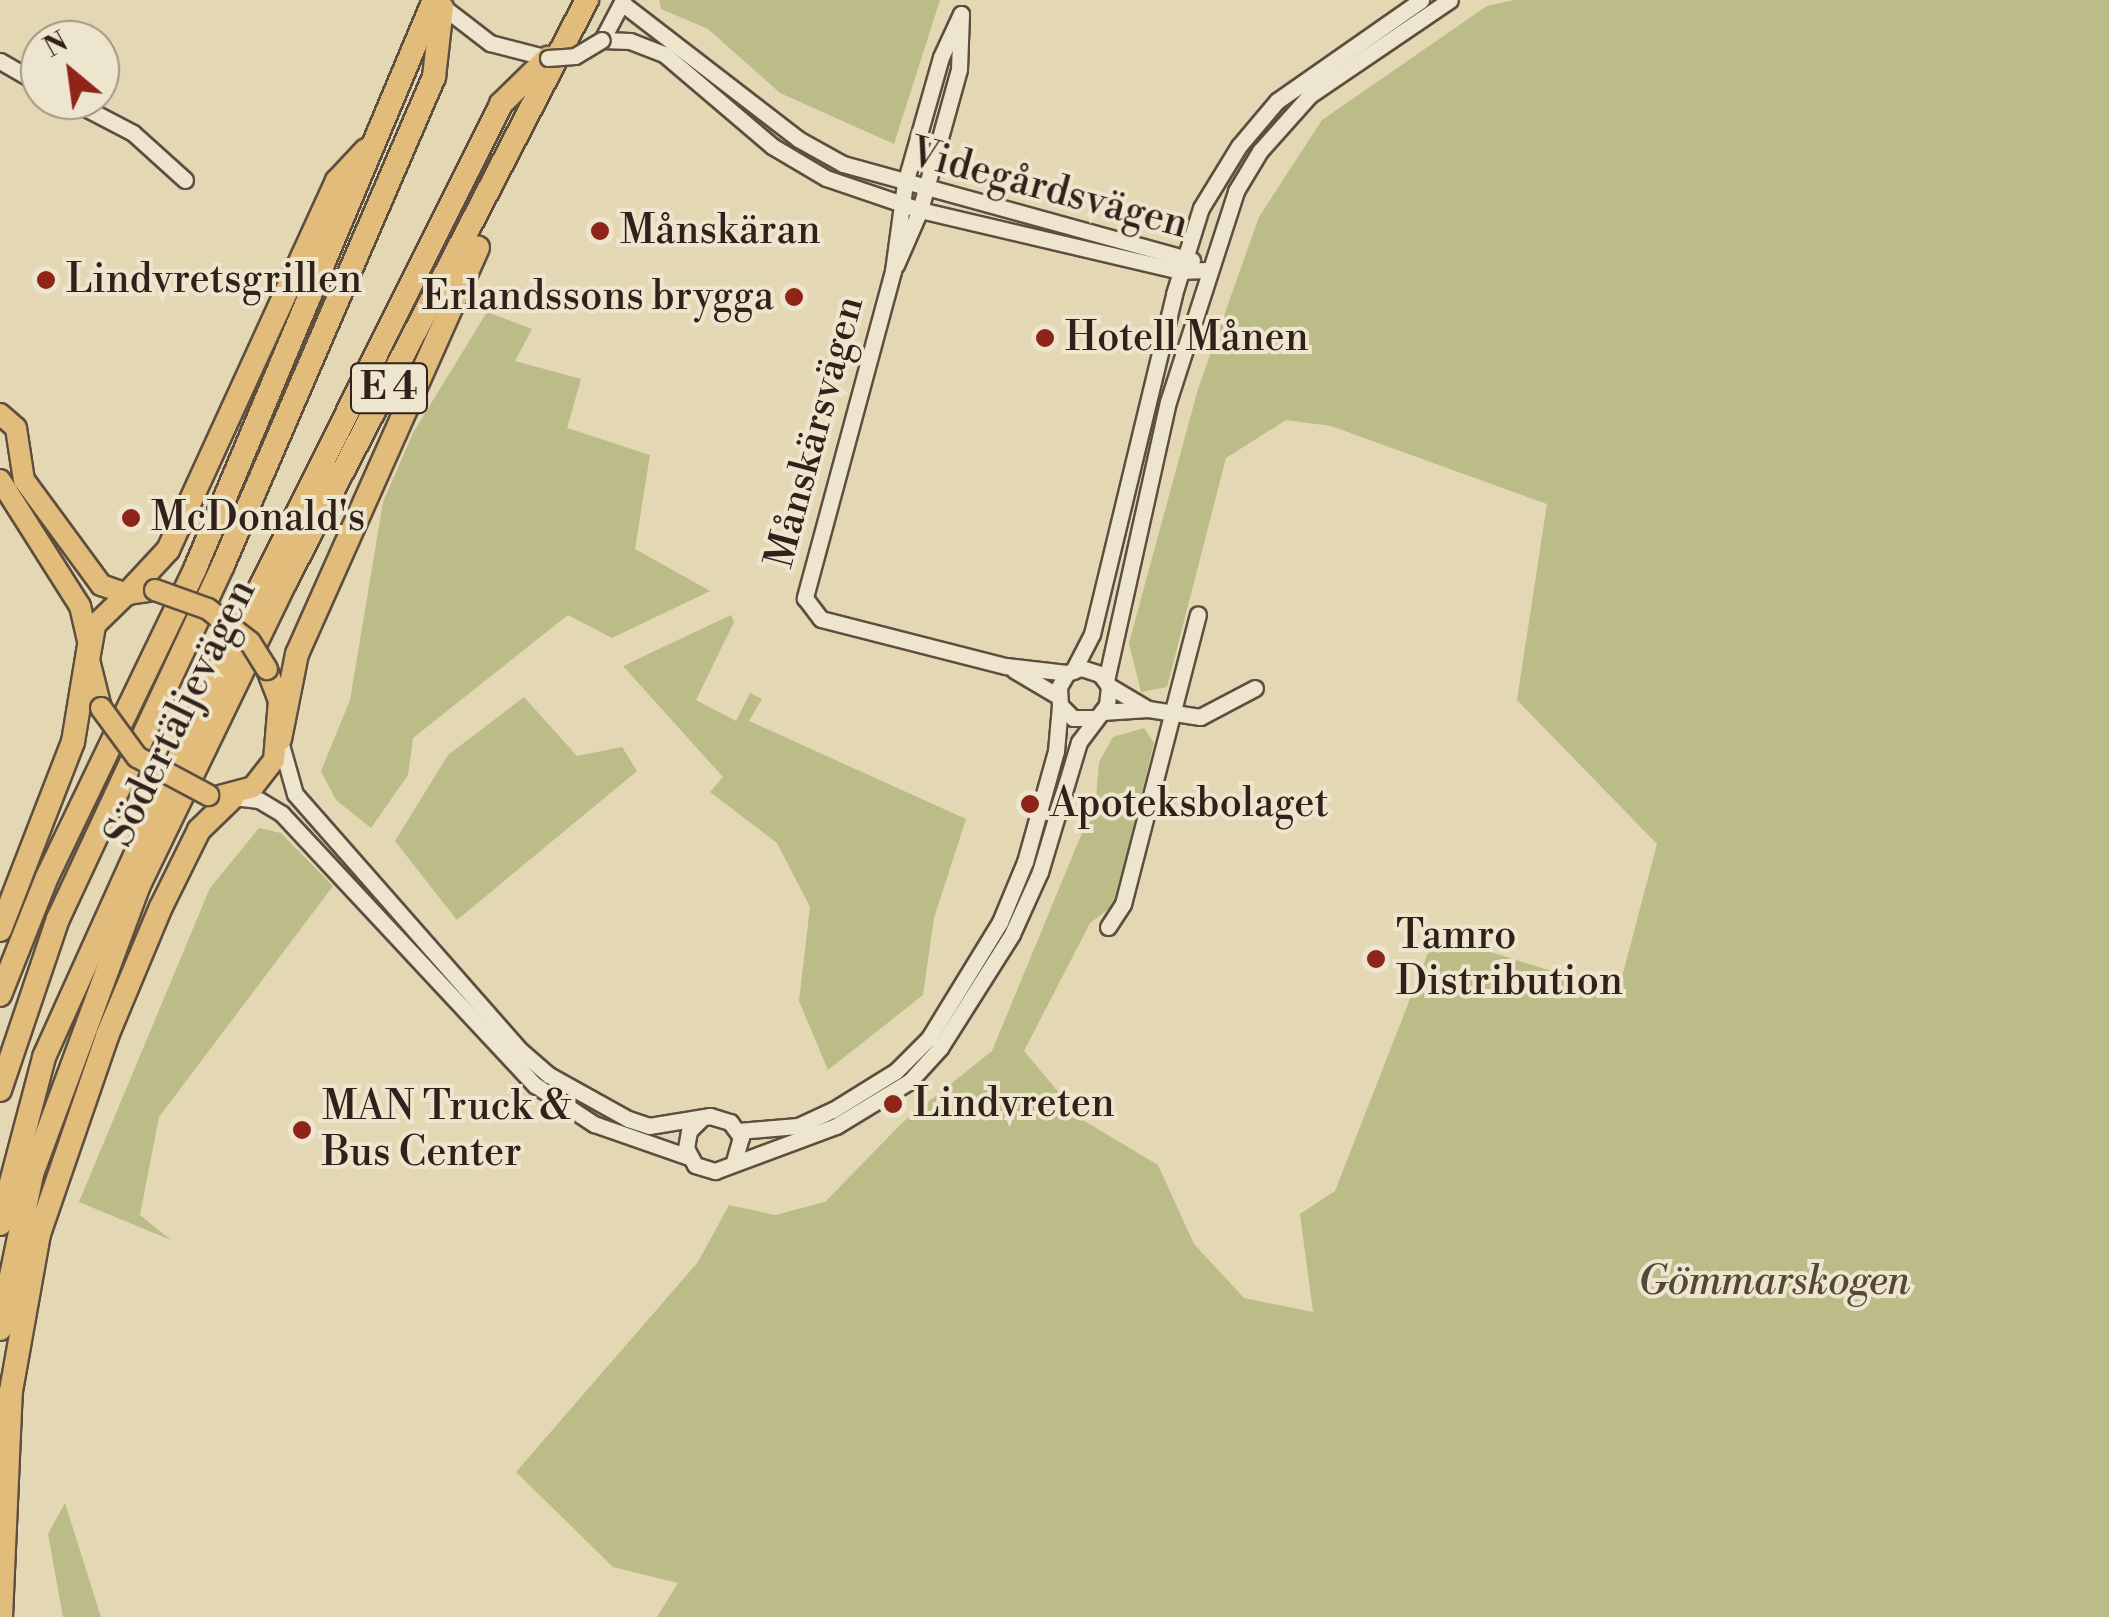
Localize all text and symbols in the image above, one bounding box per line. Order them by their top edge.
north arrow [20,20,120,120]
text: N [38,24,74,66]
street label: Videgårdsvägen [905,129,1193,249]
place label: Månskäran [620,207,821,255]
marker: Månskäran [589,220,611,242]
place label: Lindvretsgrillen [66,256,362,304]
marker: Lindvretsgrillen [35,269,57,291]
place label: Erlandssons brygga [422,273,774,321]
marker: Erlandssons brygga [783,286,805,308]
street label: Månskärsvägen [756,291,874,573]
place label: Hotell Månen [1065,314,1309,362]
marker: Hotell Månen [1034,327,1056,349]
road number: E 4 [349,355,429,421]
place label: McDonald's [151,494,365,542]
marker: McDonald's [120,507,142,529]
street label: Södertäljevägen [96,572,266,854]
place label: Apoteksbolaget [1050,780,1329,828]
marker: Apoteksbolaget [1019,793,1041,815]
place label: Tamro Distribution [1396,912,1623,1006]
marker: Tamro Distribution [1365,948,1387,970]
place label: Lindvreten [913,1080,1115,1128]
place label: MAN Truck & Bus Center [322,1083,572,1177]
marker: Lindvreten [882,1093,904,1115]
marker: MAN Truck & Bus Center [291,1119,313,1141]
park label: Gömmarskogen [1638,1258,1910,1306]

